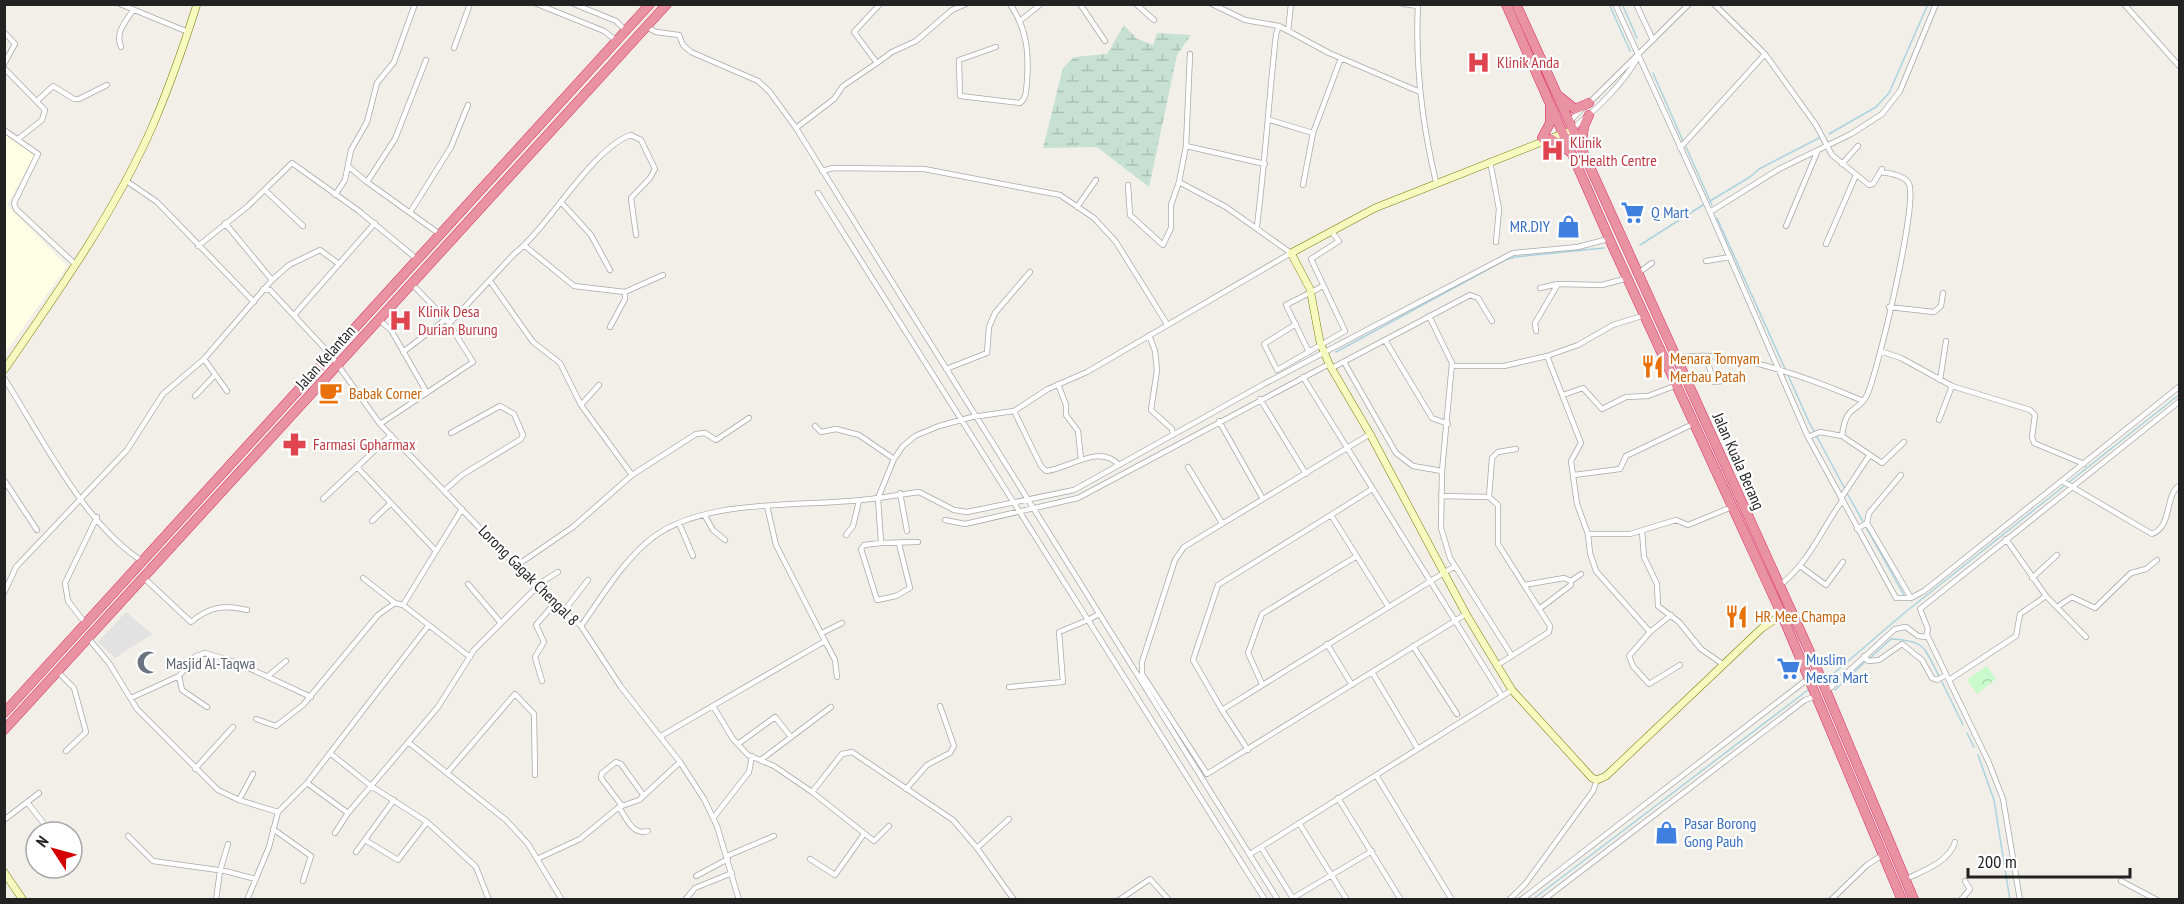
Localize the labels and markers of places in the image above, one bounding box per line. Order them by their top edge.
hospital icon: Klinik Anda [1466,49,1492,75]
place label: Klinik Anda [1497,52,1559,72]
place label: Klinik D'Health Centre [1570,132,1657,170]
hospital icon: Klinik D'Health Centre [1539,138,1565,164]
supermarket icon: Q Mart [1620,199,1646,225]
place label: Q Mart [1651,202,1690,222]
shop icon: MR.DIY [1555,213,1581,239]
place label: MR.DIY [1510,216,1551,236]
place label: Klinik Desa Durian Burung [418,301,498,339]
hospital icon: Klinik Desa Durian Burung [387,307,413,333]
place label: Menara Tomyam Merbau Patah [1670,348,1760,386]
restaurant icon: Menara Tomyam Merbau Patah [1639,354,1665,380]
cafe icon: Babak Corner [318,380,344,406]
place label: Babak Corner [349,383,422,403]
pharmacy icon: Farmasi Gpharmax [282,431,308,457]
place label: Farmasi Gpharmax [313,434,416,454]
restaurant icon: HR Mee Champa [1724,603,1750,629]
place label: HR Mee Champa [1755,606,1846,626]
place label: Muslim Mesra Mart [1806,649,1869,687]
mosque icon: Masjid Al-Taqwa [135,650,161,676]
place label: Masjid Al-Taqwa [166,653,255,673]
supermarket icon: Muslim Mesra Mart [1775,655,1801,681]
place label: Pasar Borong Gong Pauh [1684,813,1756,851]
shop icon: Pasar Borong Gong Pauh [1653,819,1679,845]

